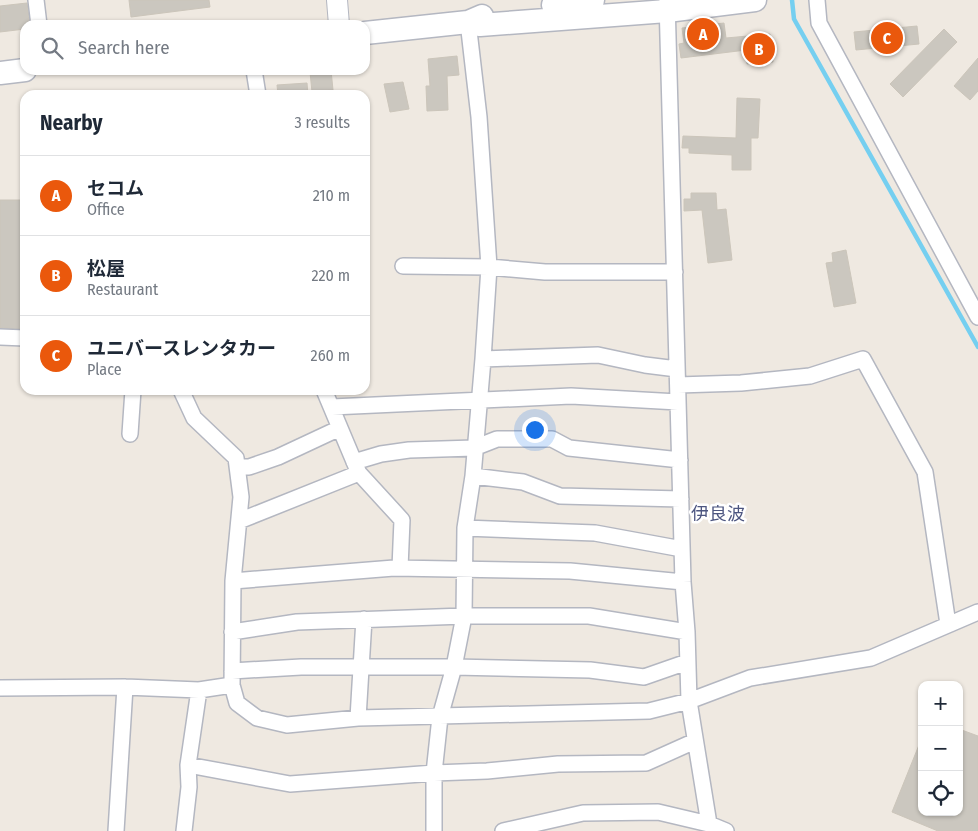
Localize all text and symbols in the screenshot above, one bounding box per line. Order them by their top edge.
pin: A [687,15,719,53]
pin: C [871,19,903,57]
search box [20,20,370,75]
pin: B [743,30,775,68]
icon: search [38,34,66,62]
text: Search here [78,36,170,59]
text: Nearby [40,110,102,136]
text: 3 results [294,113,350,132]
text: セコム [87,177,144,200]
text: A [52,186,60,205]
text: 210 m [313,186,350,205]
text: Office [87,200,125,219]
text: 松屋 [87,257,125,280]
text: B [52,266,60,285]
text: 220 m [311,266,350,285]
text: Restaurant [87,280,158,299]
text: ユニバースレンタカー [87,337,276,360]
text: C [52,346,60,365]
text: 260 m [311,346,350,365]
text: Place [87,360,122,379]
your location [522,417,548,443]
district label: 伊良波 [691,503,745,525]
map controls [918,681,963,816]
button: + [918,681,963,726]
button: − [918,726,963,771]
button: locate [918,771,963,816]

